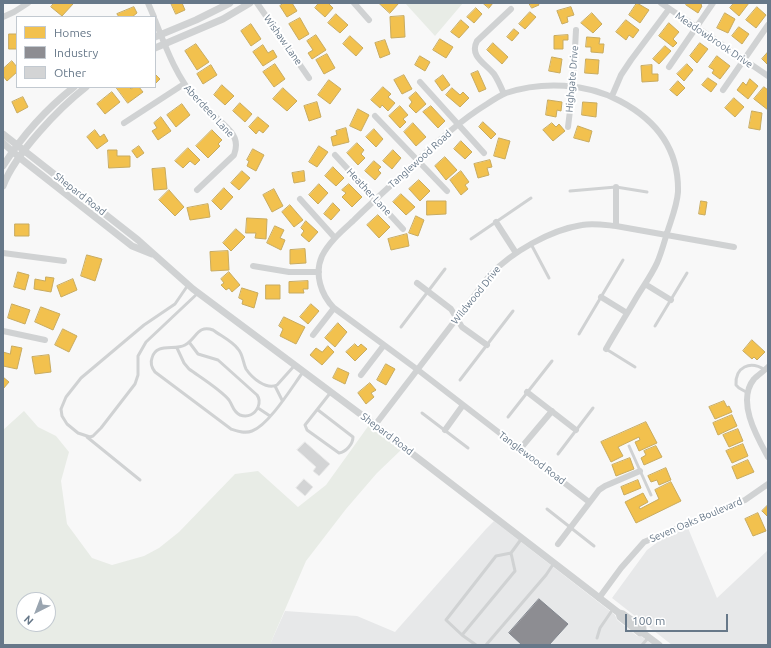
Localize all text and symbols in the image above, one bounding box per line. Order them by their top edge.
street label: Meadowbrook Drive [673,10,755,70]
street label: Wishaw Lane [261,13,305,67]
legend [16,16,156,88]
text: Homes [54,26,92,39]
street label: Highgate Drive [563,45,581,113]
text: Industry [54,46,98,59]
text: Other [54,66,86,79]
street label: Aberdeen Lane [181,82,237,140]
street label: Tanglewood Road [386,128,454,190]
street label: Heather Lane [344,166,394,218]
street label: Shepard Road [52,170,108,218]
street label: Wildwood Drive [449,263,503,327]
street label: Shepard Road [358,410,416,458]
street label: Tanglewood Road [496,429,568,487]
street label: Seven Oaks Boulevard [648,495,744,545]
north arrow [16,592,56,632]
scale bar [627,606,730,632]
text: N [22,613,36,627]
text: 100 m [632,614,665,627]

